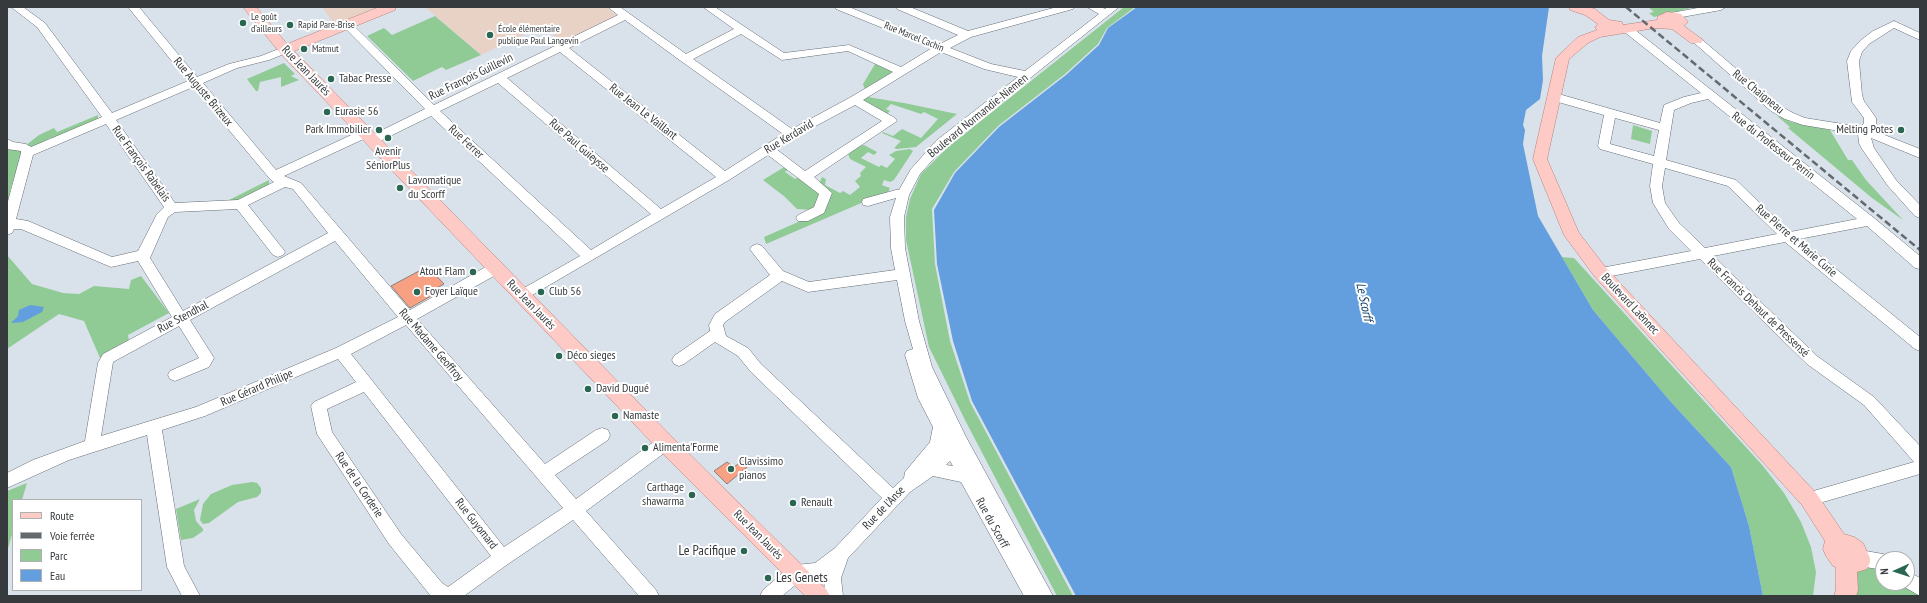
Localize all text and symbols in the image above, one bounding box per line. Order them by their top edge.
place label: Le goût d’ailleurs [251,11,282,34]
marker: Le goût d’ailleurs [238,18,248,28]
place label: Rapid Pare-Brise [298,19,355,31]
marker: Rapid Pare-Brise [285,20,295,30]
street label: Rue Marcel Cachin [882,20,946,54]
place label: École élémentaire publique Paul Langevin [498,23,579,46]
marker: École élémentaire publique Paul Langevin [485,30,495,40]
street label: Rue Jean Jaurès [279,43,333,99]
place label: Matmut [312,43,339,55]
marker: Matmut [299,44,309,54]
street label: Rue François Guillevin [427,50,515,104]
street label: Rue Auguste Brizeux [170,55,236,129]
street label: Rue Chaigneau [1729,67,1787,117]
street label: Boulevard Normandie-Niemen [925,71,1031,161]
place label: Tabac Presse [339,72,391,86]
marker: Tabac Presse [326,74,336,84]
street label: Rue Jean Le Vaillant [606,81,680,143]
place label: Eurasie 56 [335,105,378,119]
marker: Eurasie 56 [322,107,332,117]
street label: Rue du Professeur Perrin [1729,109,1817,183]
street label: Rue Paul Guieysse [546,116,612,176]
street label: Rue Kerdavid [762,117,816,157]
street label: Rue Ferrer [445,122,487,162]
street label: Rue François Rabelais [109,123,173,205]
place label: Park Immobilier [306,123,371,137]
place label: Melting Potes [1836,123,1893,137]
marker: Park Immobilier [374,125,384,135]
marker: Melting Potes [1896,125,1906,135]
marker: Avenir SéniorPlus [383,133,393,143]
place label: Avenir SéniorPlus [366,145,410,173]
place label: Lavomatique du Scorff [408,174,461,202]
marker: Lavomatique du Scorff [395,183,405,193]
street label: Rue Pierre et Marie Curie [1752,202,1840,280]
street label: Rue Francis Dehaut de Pressensé [1704,256,1812,360]
place label: Atout Flam [420,265,465,279]
marker: Atout Flam [468,267,478,277]
street label: Boulevard Laënnec [1598,270,1662,338]
street label: Rue Jean Jaurès [504,277,558,333]
water label: Le Scorff [1352,281,1376,323]
place label: Foyer Laïque [425,285,478,299]
place label: Club 56 [549,285,581,299]
marker: Foyer Laïque [412,287,422,297]
marker: Club 56 [536,287,546,297]
street label: Rue Stendhal [155,298,211,336]
street label: Rue Madame Geoffroy [396,306,466,384]
place label: Déco sieges [567,349,616,363]
marker: Déco sieges [554,351,564,361]
street label: Rue Gérard Philipe [219,366,295,410]
place label: David Dugué [596,382,649,396]
marker: David Dugué [583,384,593,394]
place label: Namaste [623,409,659,423]
marker: Namaste [610,411,620,421]
place label: Alimenta'Forme [653,441,718,455]
marker: Alimenta'Forme [640,443,650,453]
street label: Rue de la Corderie [332,449,386,521]
place label: Clavissimo pianos [739,455,783,483]
marker: Clavissimo pianos [726,464,736,474]
place label: Carthage shawarma [642,481,684,509]
street label: Rue de l'Anse [860,483,908,533]
marker: Carthage shawarma [687,490,697,500]
street label: Rue du Scorff [972,495,1012,551]
street label: Rue Guyomard [452,496,500,552]
place label: Renault [801,496,833,510]
marker: Renault [788,498,798,508]
legend [12,499,142,591]
street label: Rue Jean Jaurès [730,507,786,563]
text: Route [50,508,74,523]
text: Voie ferrée [50,528,95,543]
place label: Le Pacifique [678,543,736,559]
marker: Le Pacifique [739,546,749,556]
text: Parc [50,548,67,563]
north arrow [1875,551,1915,591]
text: Eau [50,568,65,583]
text: N [1877,568,1891,575]
place label: Les Genets [776,570,828,586]
marker: Les Genets [763,573,773,583]

